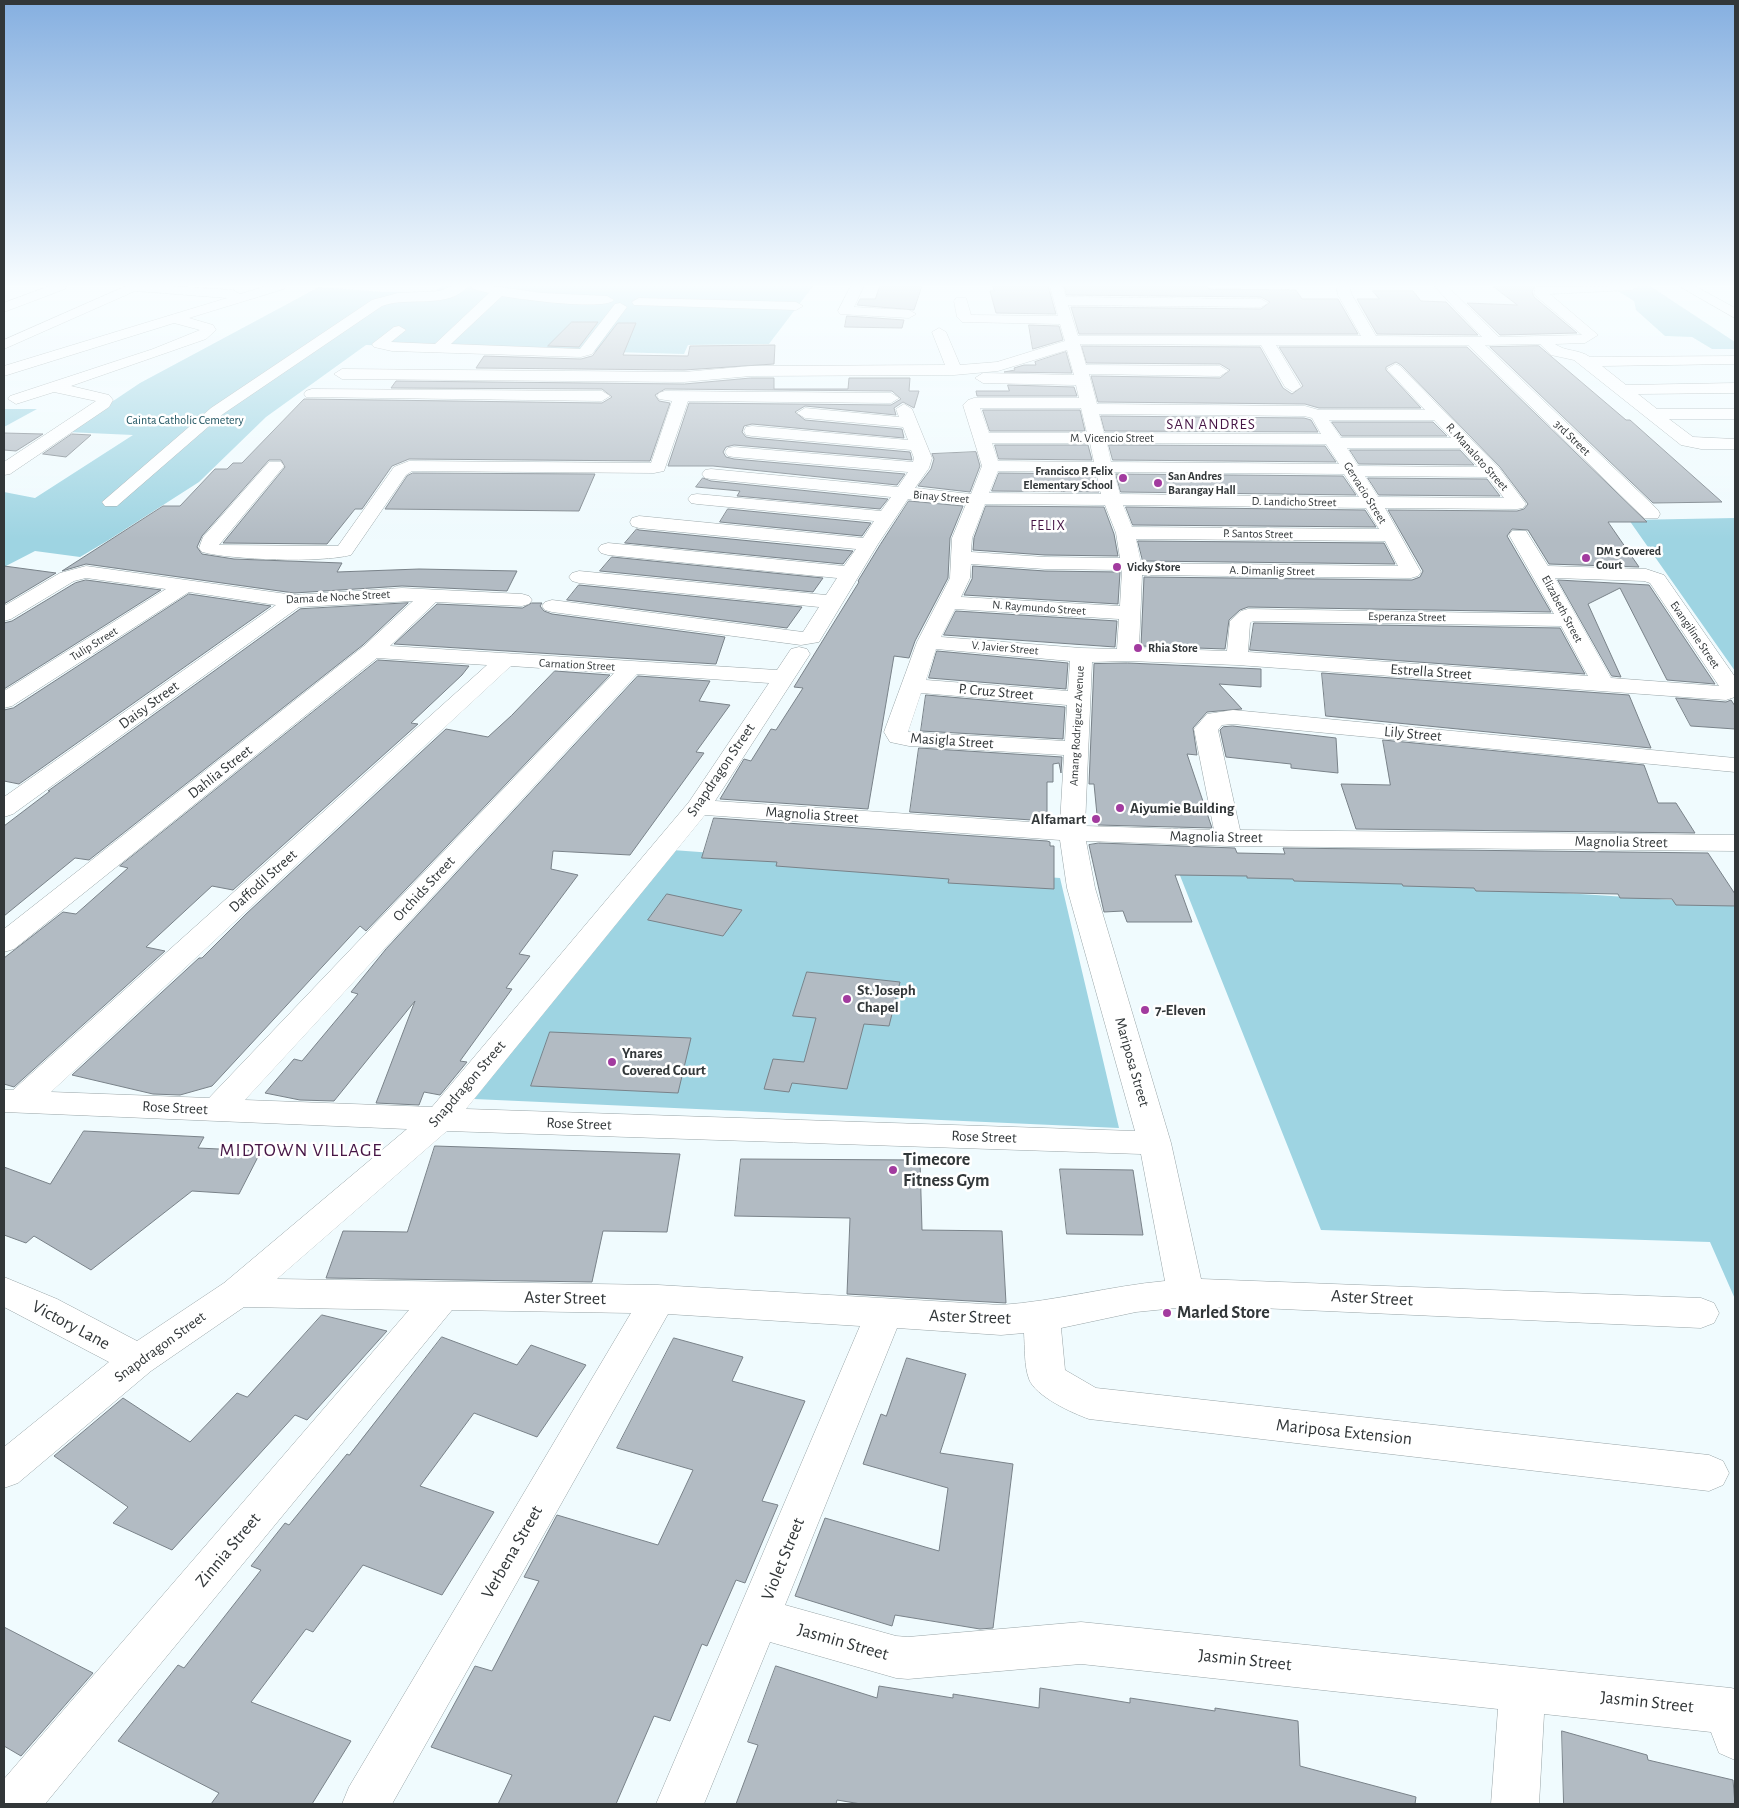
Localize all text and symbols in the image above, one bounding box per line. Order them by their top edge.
park label: Cainta Catholic Cemetery [126,413,244,427]
district label: SAN ANDRES [1165,415,1257,433]
street label: 3rd Street [1551,417,1593,459]
street label: R. Manaloto Street [1443,420,1511,494]
street label: M. Vicencio Street [1070,431,1154,445]
street label: Gervacio Street [1340,459,1390,527]
place label: Francisco P. Felix Elementary School [1023,464,1113,492]
place label: San Andres Barangay Hall [1168,469,1236,497]
marker: Francisco P. Felix Elementary School [1117,472,1129,484]
marker: San Andres Barangay Hall [1152,477,1164,489]
street label: Binay Street [912,487,970,507]
street label: D. Landicho Street [1252,494,1336,510]
district label: FELIX [1030,518,1066,534]
street label: P. Santos Street [1223,526,1293,542]
place label: DM 5 Covered Court [1596,544,1661,572]
marker: DM 5 Covered Court [1580,552,1592,564]
place label: Vicky Store [1127,560,1181,574]
marker: Vicky Store [1111,561,1123,573]
street label: A. Dimanlig Street [1229,563,1315,579]
street label: Elizabeth Street [1538,573,1586,645]
street label: Dama de Noche Street [285,587,391,607]
street label: N. Raymundo Street [992,598,1086,618]
street label: Evangiline Street [1667,598,1723,672]
street label: Esperanza Street [1368,609,1446,625]
street label: Tulip Street [68,624,120,664]
street label: V. Javier Street [971,638,1039,658]
place label: Rhia Store [1148,641,1198,655]
marker: Rhia Store [1132,642,1144,654]
street label: Carnation Street [539,656,615,674]
street label: Estrella Street [1390,660,1472,684]
street label: Amang Rodriguez Avenue [1067,666,1087,786]
street label: Daisy Street [115,677,183,733]
street label: P. Cruz Street [958,680,1034,704]
street label: Snapdragon Street [683,720,759,820]
street label: Lily Street [1383,723,1443,745]
street label: Masigla Street [910,729,994,753]
street label: Dahlia Street [184,741,256,803]
place label: Aiyumie Building [1130,799,1234,817]
marker: Aiyumie Building [1114,802,1126,814]
street label: Magnolia Street [765,803,859,827]
place label: Alfamart [1031,810,1086,828]
marker: Alfamart [1090,813,1102,825]
street label: Magnolia Street [1169,827,1263,847]
street label: Magnolia Street [1574,832,1668,852]
street label: Daffodil Street [225,846,301,916]
street label: Orchids Street [389,853,459,925]
place label: St. Joseph Chapel [857,981,916,1016]
marker: St. Joseph Chapel [841,993,853,1005]
place label: 7-Eleven [1155,1001,1206,1019]
marker: 7-Eleven [1139,1004,1151,1016]
street label: Mariposa Street [1111,1015,1153,1109]
street label: Snapdragon Street [425,1037,509,1131]
place label: Ynares Covered Court [622,1044,706,1079]
marker: Ynares Covered Court [606,1056,618,1068]
street label: Rose Street [142,1097,208,1119]
street label: Rose Street [546,1114,612,1134]
street label: Rose Street [951,1127,1017,1147]
district label: MIDTOWN VILLAGE [218,1139,384,1161]
place label: Timecore Fitness Gym [903,1149,990,1192]
marker: Timecore Fitness Gym [887,1164,899,1176]
street label: Aster Street [1330,1285,1414,1311]
street label: Aster Street [524,1286,606,1310]
street label: Victory Lane [28,1295,114,1355]
place label: Marled Store [1177,1302,1270,1324]
street label: Aster Street [929,1305,1011,1329]
marker: Marled Store [1161,1307,1173,1319]
street label: Snapdragon Street [111,1308,209,1386]
street label: Mariposa Extension [1275,1414,1413,1450]
street label: Verbena Street [477,1502,547,1602]
street label: Zinnia Street [191,1508,265,1592]
street label: Violet Street [757,1515,809,1603]
street label: Jasmin Street [795,1619,891,1665]
street label: Jasmin Street [1197,1644,1293,1676]
street label: Jasmin Street [1599,1686,1695,1718]

